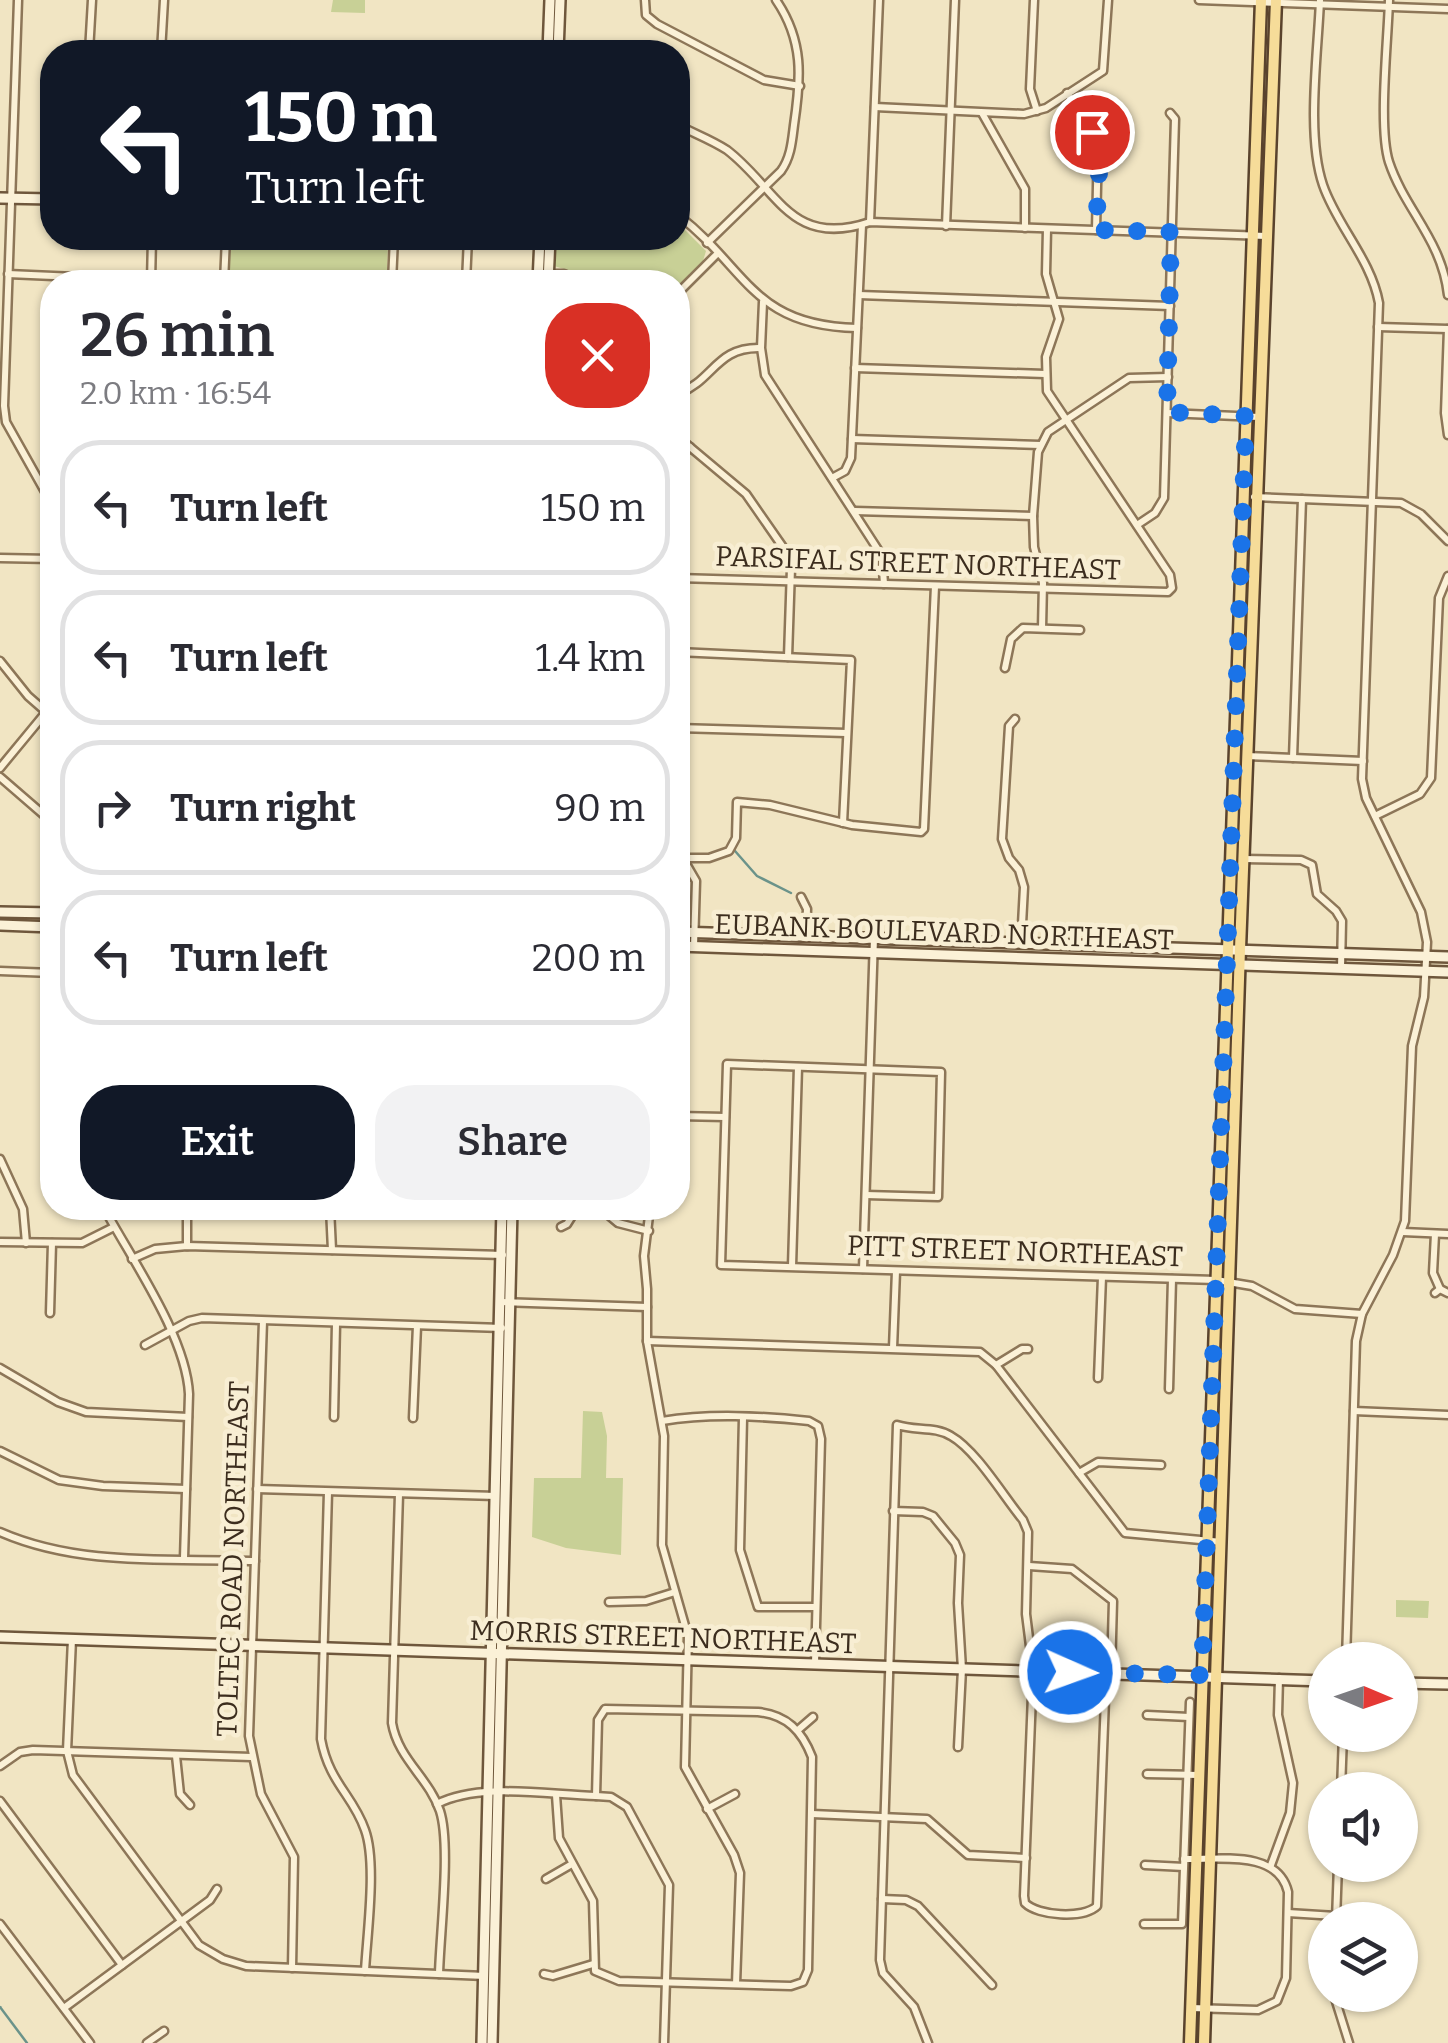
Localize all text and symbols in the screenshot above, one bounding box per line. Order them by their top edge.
text: 150 m [245,76,437,160]
icon: left [80,80,210,210]
pin [1050,90,1135,175]
icon: arrive [1065,105,1120,160]
text: Turn left [245,161,425,215]
text: 26 min [80,300,274,372]
button: close [545,303,650,408]
text: 2.0 km · 16:54 [80,374,271,412]
icon: left [85,480,140,535]
text: Turn left [170,485,328,531]
text: 150 m [541,485,645,531]
street label: PARSIFAL STREET NORTHEAST [715,539,1121,587]
icon: left [85,630,140,685]
text: Turn left [170,635,328,681]
text: 1.4 km [536,635,645,681]
icon: right [85,780,140,835]
text: Turn right [170,785,356,831]
text: 90 m [555,785,645,831]
street label: EUBANK BOULEVARD NORTHEAST [714,907,1174,957]
icon: left [85,930,140,985]
text: Turn left [170,935,328,981]
text: 200 m [532,935,645,981]
button: Exit [80,1085,355,1200]
button: Share [375,1085,650,1200]
street label: PITT STREET NORTHEAST [847,1229,1183,1273]
street label: TOLTEC ROAD NORTHEAST [210,1380,256,1738]
street label: MORRIS STREET NORTHEAST [469,1614,857,1660]
position arrow [1018,1620,1122,1724]
north arrow [1308,1642,1418,1752]
map controls [1308,1642,1418,2012]
button: sound [1308,1772,1418,1882]
button: layers [1308,1902,1418,2012]

